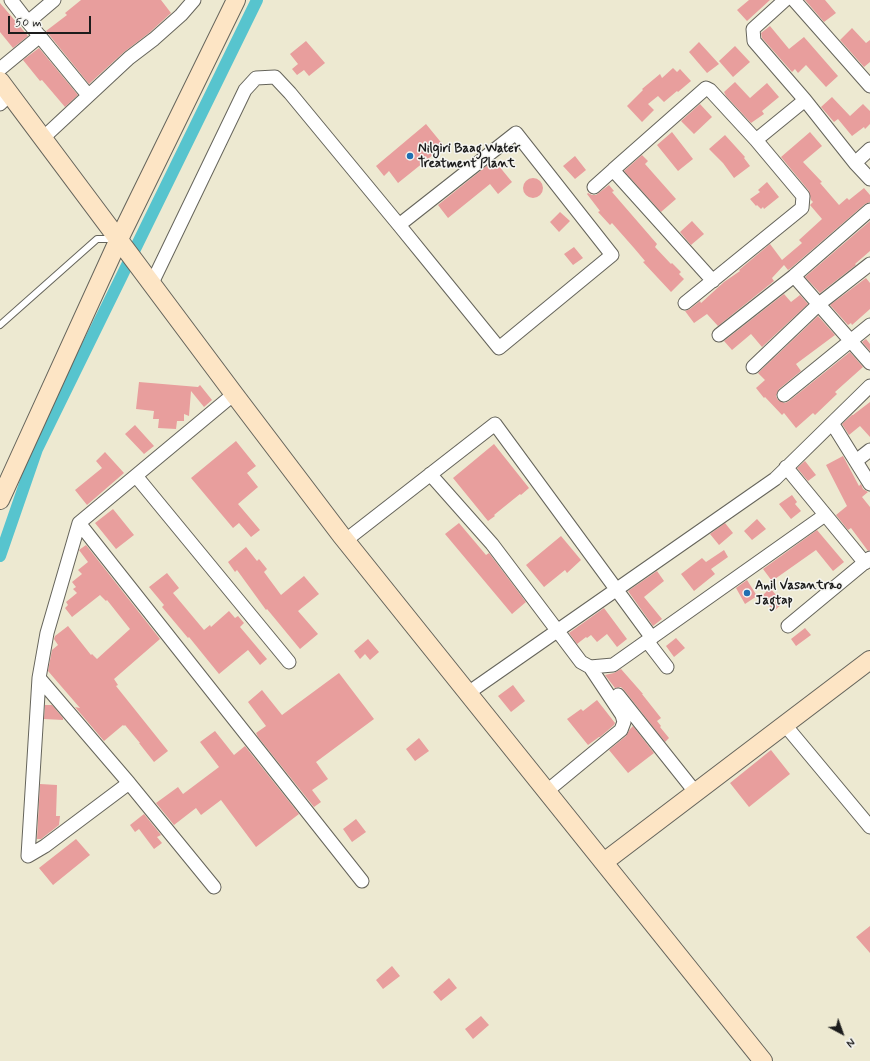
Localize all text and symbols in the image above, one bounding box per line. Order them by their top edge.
scale bar [10,8,93,34]
text: 50 m [15,15,42,31]
place label: Nilgiri Baag Water Treatment Plant [418,141,520,172]
marker: Nilgiri Baag Water Treatment Plant [405,151,415,161]
place label: Anil Vasantrao Jagtap [755,578,842,609]
marker: Anil Vasantrao Jagtap [742,588,752,598]
north arrow [822,1013,862,1053]
text: N [843,1034,857,1050]

